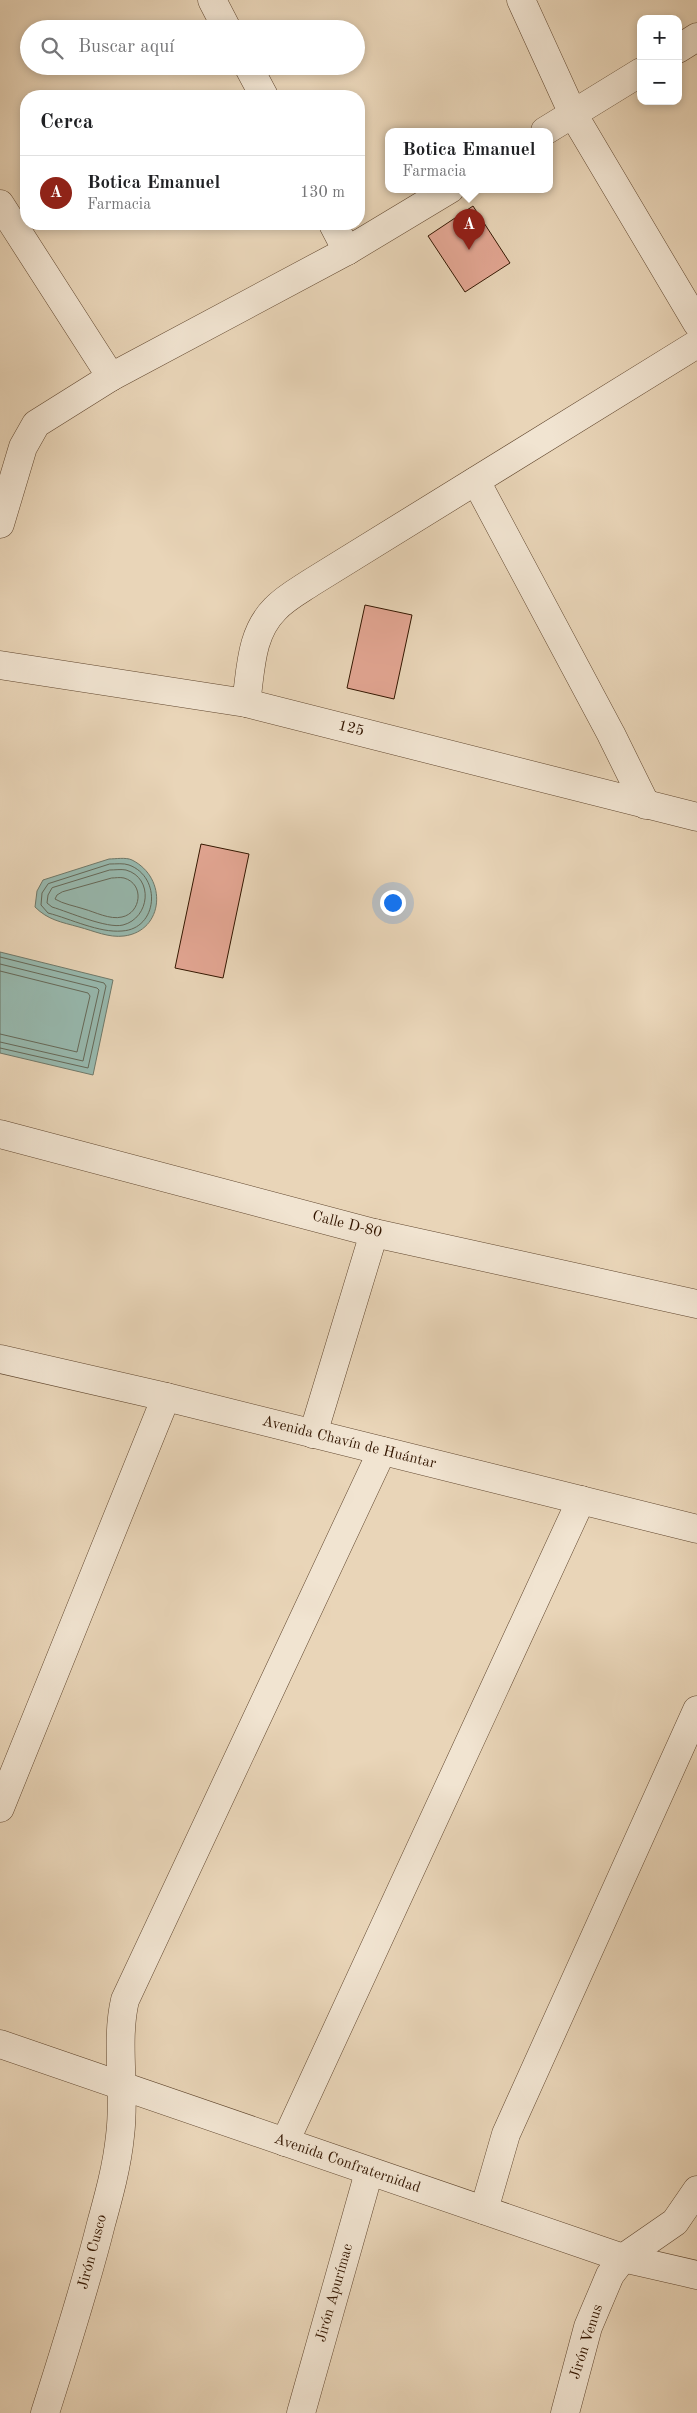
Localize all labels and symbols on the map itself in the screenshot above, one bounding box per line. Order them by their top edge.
pin: A [453,209,485,250]
street label: 125 [337,719,365,739]
your location [380,890,406,916]
street label: Calle D-80 [311,1209,383,1241]
street label: Avenida Chavín de Huántar [260,1414,438,1472]
street label: Avenida Confraternidad [272,2132,422,2196]
street label: Jirón Cusco [76,2213,110,2291]
street label: Jirón Apurímac [314,2242,356,2344]
street label: Jirón Venus [568,2303,606,2381]

